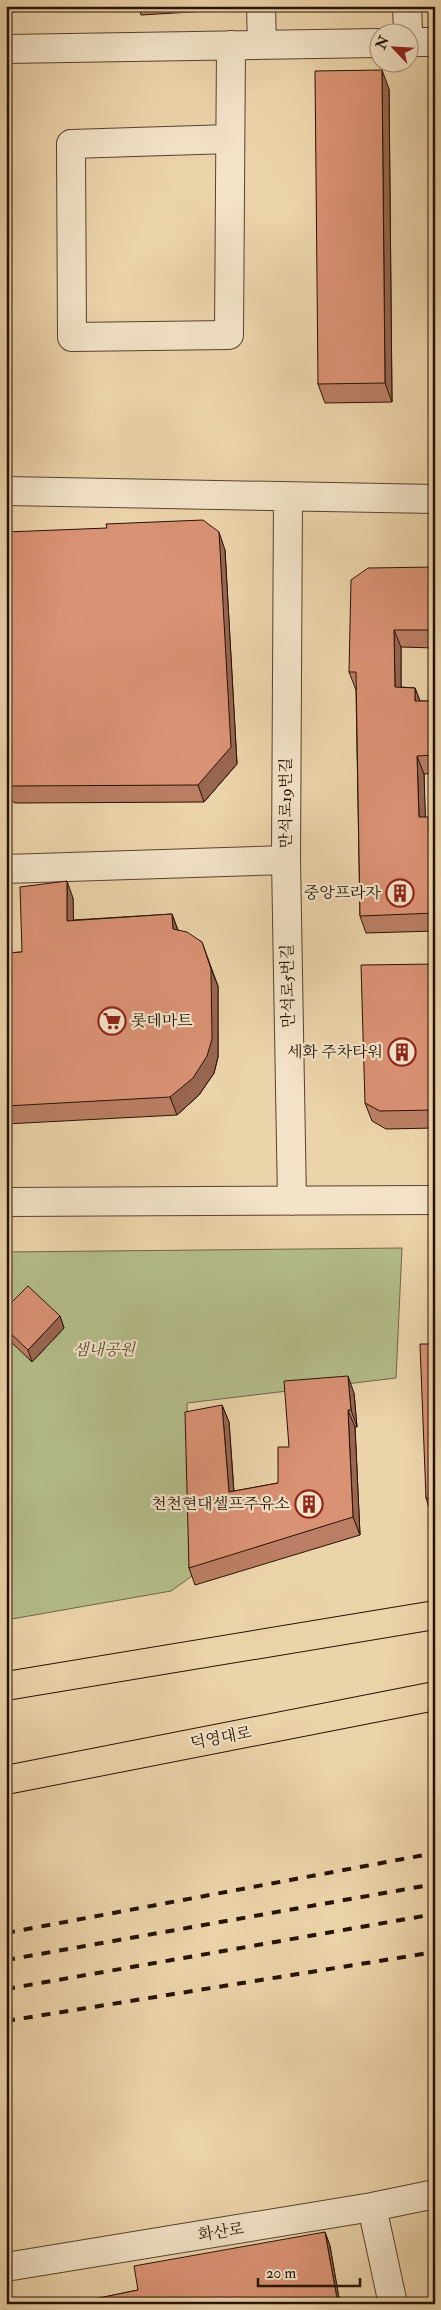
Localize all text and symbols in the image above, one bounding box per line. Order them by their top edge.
north arrow [368,22,418,72]
text: N [372,33,393,53]
street label: 만석로19번길 [276,757,296,849]
building icon: 중앙프라자 [385,878,415,908]
place label: 중앙프라자 [304,883,382,903]
street label: 만석로5번길 [277,944,299,1028]
supermarket icon: 롯데마트 [97,1006,127,1036]
place label: 롯데마트 [131,1011,193,1031]
building icon: 세화 주차타워 [387,1037,417,1067]
place label: 세화 주차타워 [287,1042,383,1062]
park label: 샘내공원 [73,1340,136,1360]
building icon: 천천현대셀프주유소 [294,1489,324,1519]
place label: 천천현대셀프주유소 [151,1494,290,1514]
street label: 덕영대로 [189,1722,254,1754]
street label: 화산로 [197,2218,246,2246]
scale bar [258,2255,361,2287]
text: 20 m [266,2264,296,2283]

